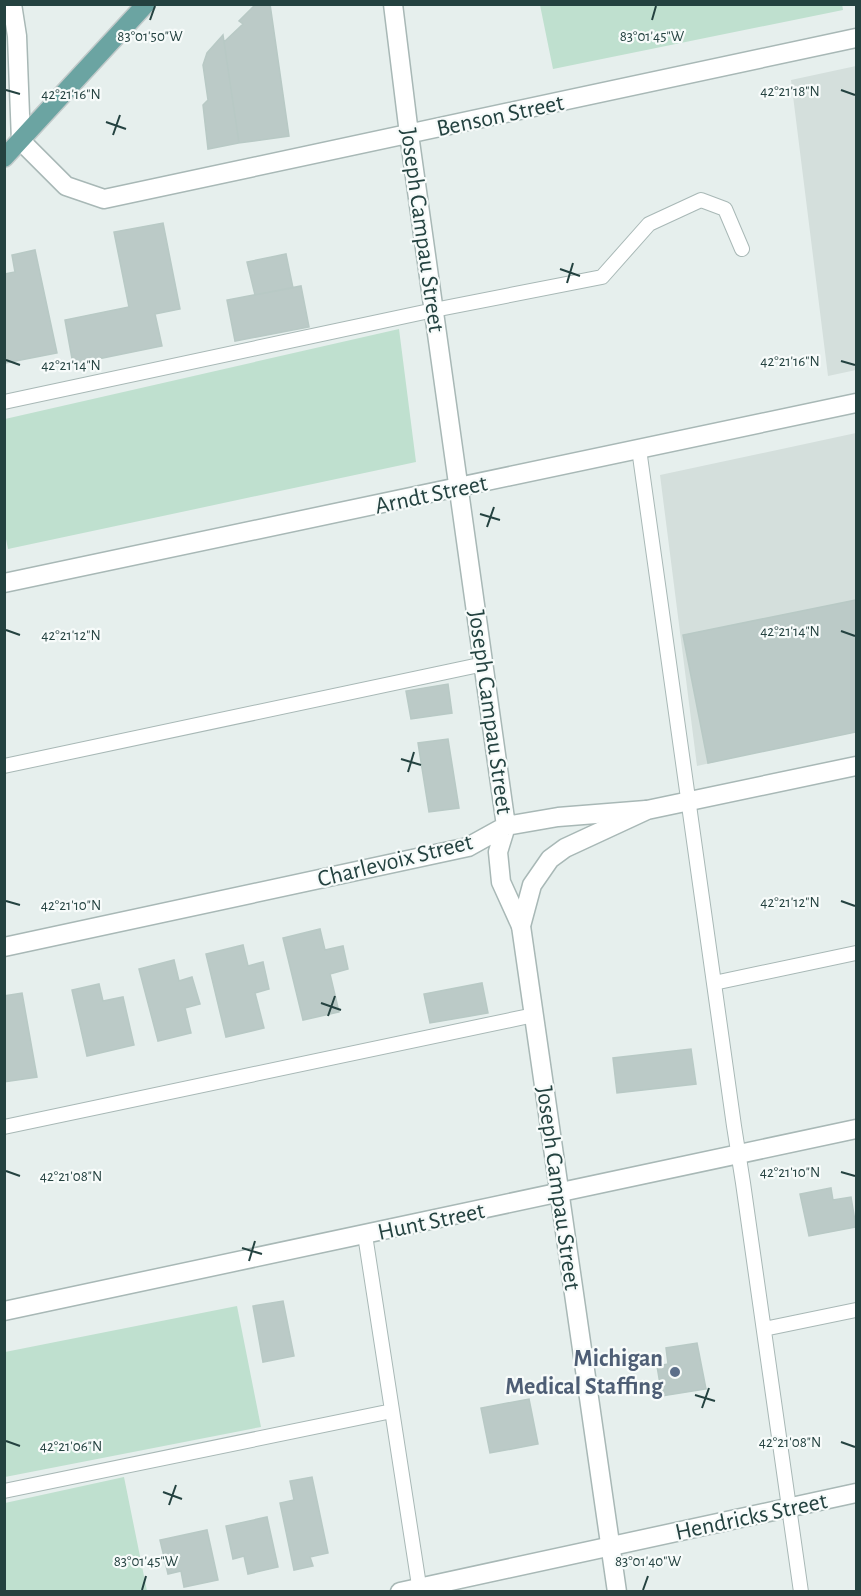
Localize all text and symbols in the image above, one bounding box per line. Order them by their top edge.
text: 83°01'50"W [117,29,183,44]
text: 83°01'45"W [620,29,685,44]
text: 42°21'18"N [760,84,820,99]
text: 42°21'16"N [41,87,101,102]
street label: Benson Street [434,91,566,141]
street label: Joseph Campau Street [396,127,448,334]
text: 42°21'16"N [760,354,820,369]
text: 42°21'14"N [41,358,101,373]
street label: Arndt Street [373,471,490,519]
street label: Joseph Campau Street [464,609,516,816]
text: 42°21'14"N [760,624,820,639]
text: 42°21'12"N [41,628,101,643]
street label: Charlevoix Street [315,830,476,892]
text: 42°21'12"N [760,895,820,910]
text: 42°21'10"N [41,898,101,913]
street label: Joseph Campau Street [532,1085,584,1292]
text: 42°21'10"N [760,1165,820,1180]
text: 42°21'08"N [40,1169,102,1184]
street label: Hunt Street [376,1199,487,1245]
place label: Michigan Medical Staffing [505,1347,664,1399]
marker: Michigan Medical Staffing [668,1365,682,1379]
text: 42°21'08"N [759,1435,821,1450]
text: 42°21'06"N [40,1439,102,1454]
street label: Hendricks Street [673,1489,830,1545]
text: 83°01'45"W [114,1554,179,1569]
text: 83°01'40"W [615,1554,682,1569]

